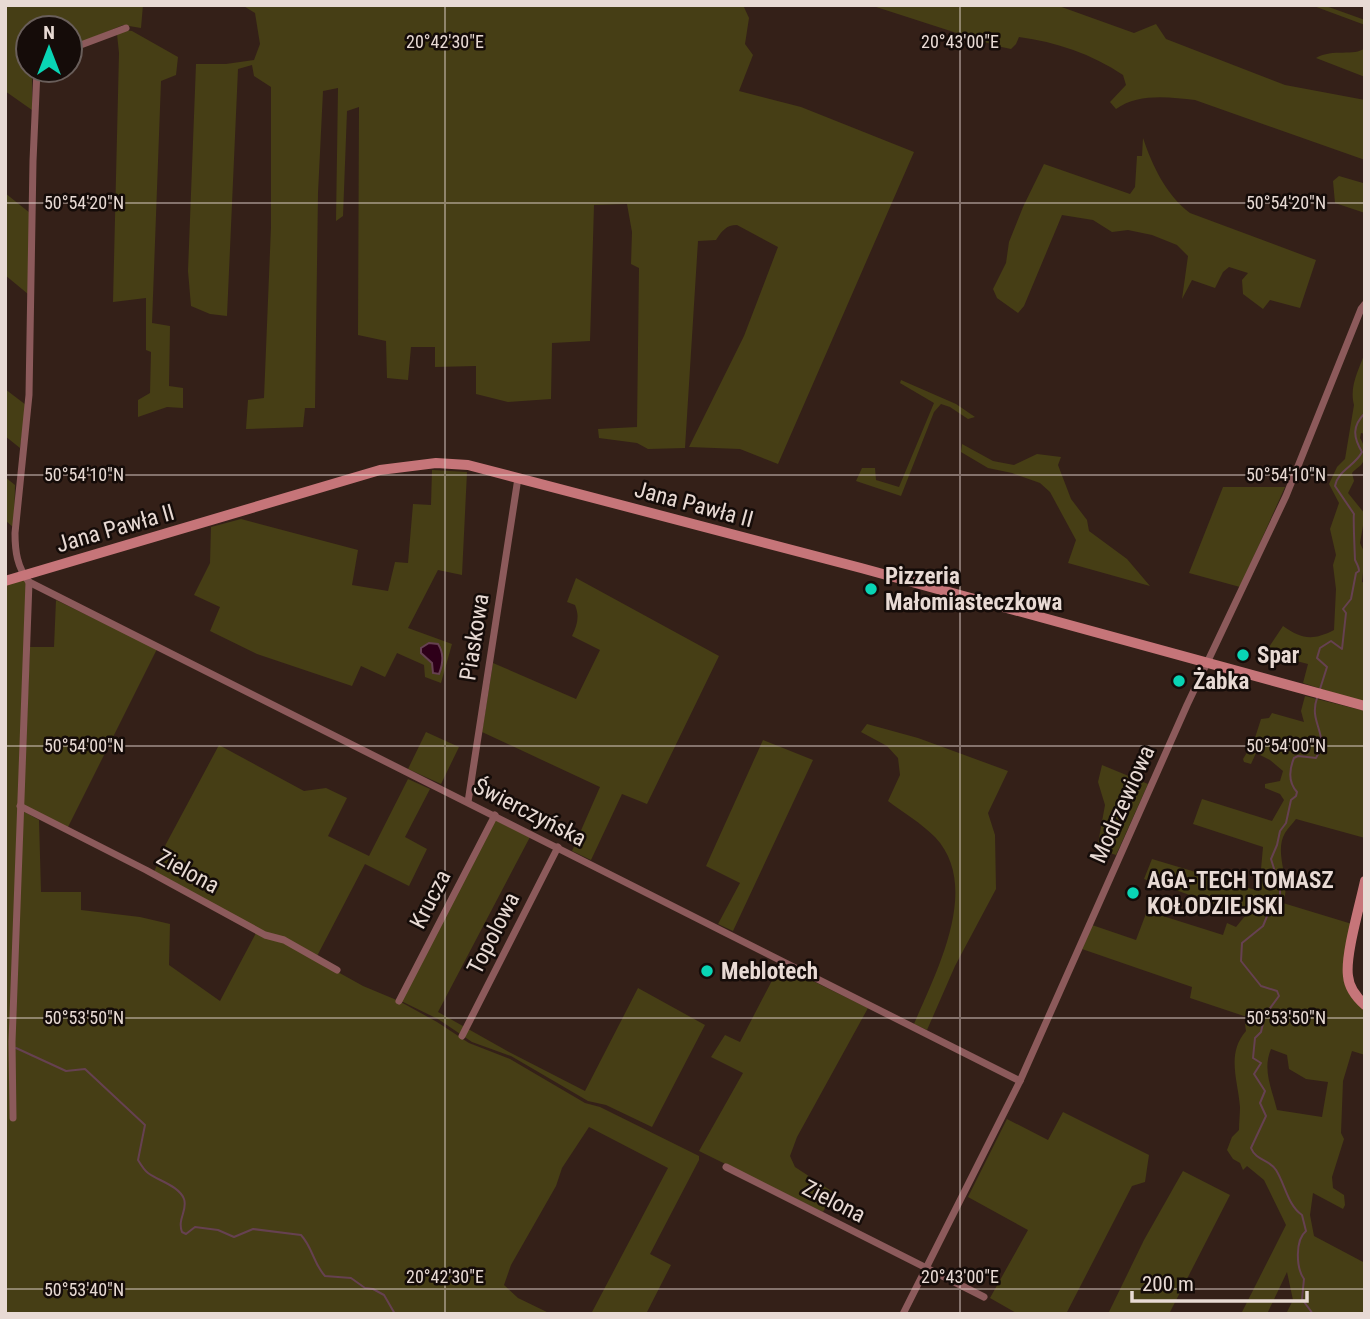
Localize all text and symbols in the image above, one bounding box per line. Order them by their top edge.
north arrow [14,14,84,84]
text: N [43,21,55,44]
text: 20°42'30"E [406,31,484,52]
text: 20°43'00"E [921,31,999,52]
text: 50°54'20"N [44,192,124,213]
text: 50°54'20"N [1246,192,1326,213]
text: 50°54'10"N [44,464,124,485]
text: 50°54'10"N [1246,464,1326,485]
street label: Jana Pawła II [632,476,756,533]
street label: Jana Pawła II [53,499,177,558]
place label: Pizzeria Małomiasteczkowa [885,563,1062,616]
marker: Pizzeria Małomiasteczkowa [863,581,879,597]
street label: Piaskowa [454,592,495,682]
place label: Spar [1257,642,1300,669]
marker: Spar [1235,647,1251,663]
place label: Żabka [1193,667,1249,695]
marker: Żabka [1171,673,1187,689]
text: 50°54'00"N [44,735,124,756]
text: 50°54'00"N [1246,735,1326,756]
street label: Modrzewiowa [1085,741,1160,867]
street label: Świerczyńska [469,772,591,852]
street label: Zielona [152,844,224,899]
street label: Krucza [404,865,457,933]
place label: AGA-TECH TOMASZ KOŁODZIEJSKI [1147,867,1334,920]
marker: AGA-TECH TOMASZ KOŁODZIEJSKI [1125,885,1141,901]
street label: Topolowa [461,888,525,979]
place label: Meblotech [721,958,818,985]
marker: Meblotech [699,963,715,979]
text: 50°53'50"N [44,1007,124,1028]
text: 50°53'50"N [1246,1007,1326,1028]
street label: Zielona [798,1174,870,1229]
scale bar [1132,1260,1307,1304]
text: 20°42'30"E [406,1266,484,1287]
text: 20°43'00"E [921,1266,999,1287]
text: 200 m [1142,1272,1194,1296]
text: 50°53'40"N [44,1279,124,1300]

